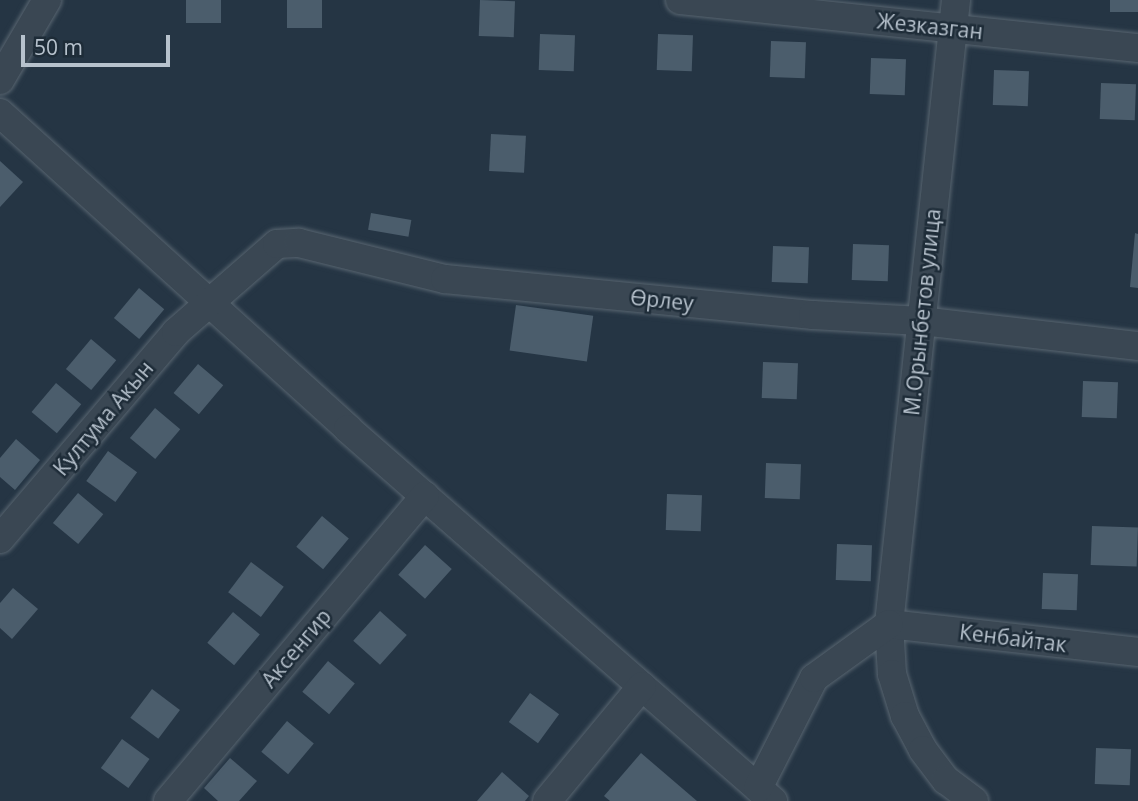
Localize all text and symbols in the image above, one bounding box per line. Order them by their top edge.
street label: Жезказган [876,8,984,44]
scale bar [24,21,173,65]
text: 50 m [34,33,83,61]
street label: М.Орынбетов улица [899,207,945,417]
street label: Өрлеу [629,284,695,316]
street label: Култума Акын [48,356,158,480]
street label: Аксенгир [256,604,336,692]
street label: Кенбайтак [958,619,1068,657]

